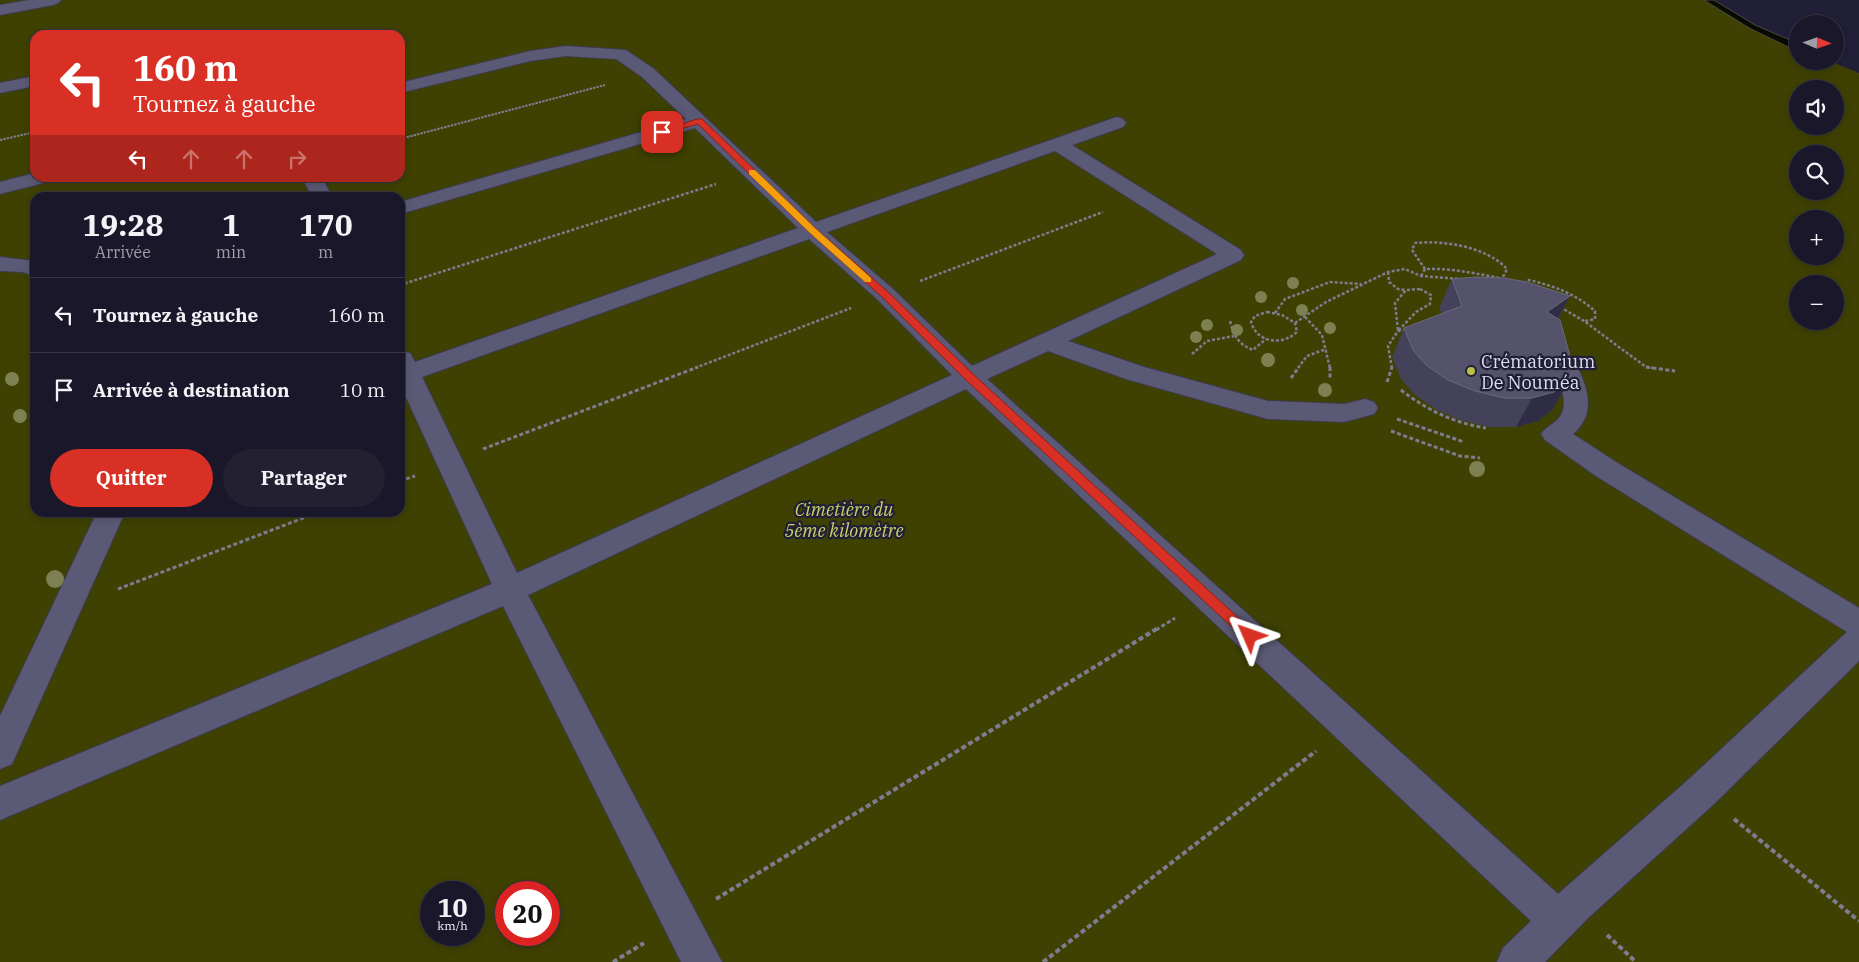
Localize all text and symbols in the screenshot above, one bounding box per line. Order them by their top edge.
north arrow [1789,15,1844,70]
map controls [1789,15,1844,330]
text: 160 m [133,45,238,91]
icon: left [50,50,115,115]
button: sound [1789,80,1844,135]
text: Tournez à gauche [133,89,316,118]
pin [641,111,683,153]
icon: arrive [648,118,676,146]
icon: left [124,145,152,173]
icon: ahead [177,145,205,173]
icon: ahead [230,145,258,173]
icon: right [283,145,311,173]
button: search [1789,145,1844,200]
text: 19:28 [82,205,163,244]
text: 1 [222,205,240,244]
text: 170 [299,205,353,244]
button: + [1789,210,1844,265]
text: Arrivée [95,242,151,262]
text: min [216,242,246,262]
text: m [318,242,333,262]
button: − [1789,275,1844,330]
icon: left [50,301,78,329]
text: Tournez à gauche [93,303,258,327]
text: 160 m [328,303,385,327]
place label: Crématorium De Nouméa [1481,350,1595,394]
marker: Crématorium De Nouméa [1465,365,1477,377]
icon: arrive [50,376,78,404]
text: Arrivée à destination [93,378,290,402]
text: 10 m [340,378,385,402]
button: Quitter [50,449,213,507]
button: Partager [223,449,385,507]
park label: Cimetière du 5ème kilomètre [784,498,904,542]
position arrow [1223,609,1275,661]
speed limit sign: 20 [495,881,560,946]
text: 10 [437,891,468,924]
text: km/h [437,918,468,933]

